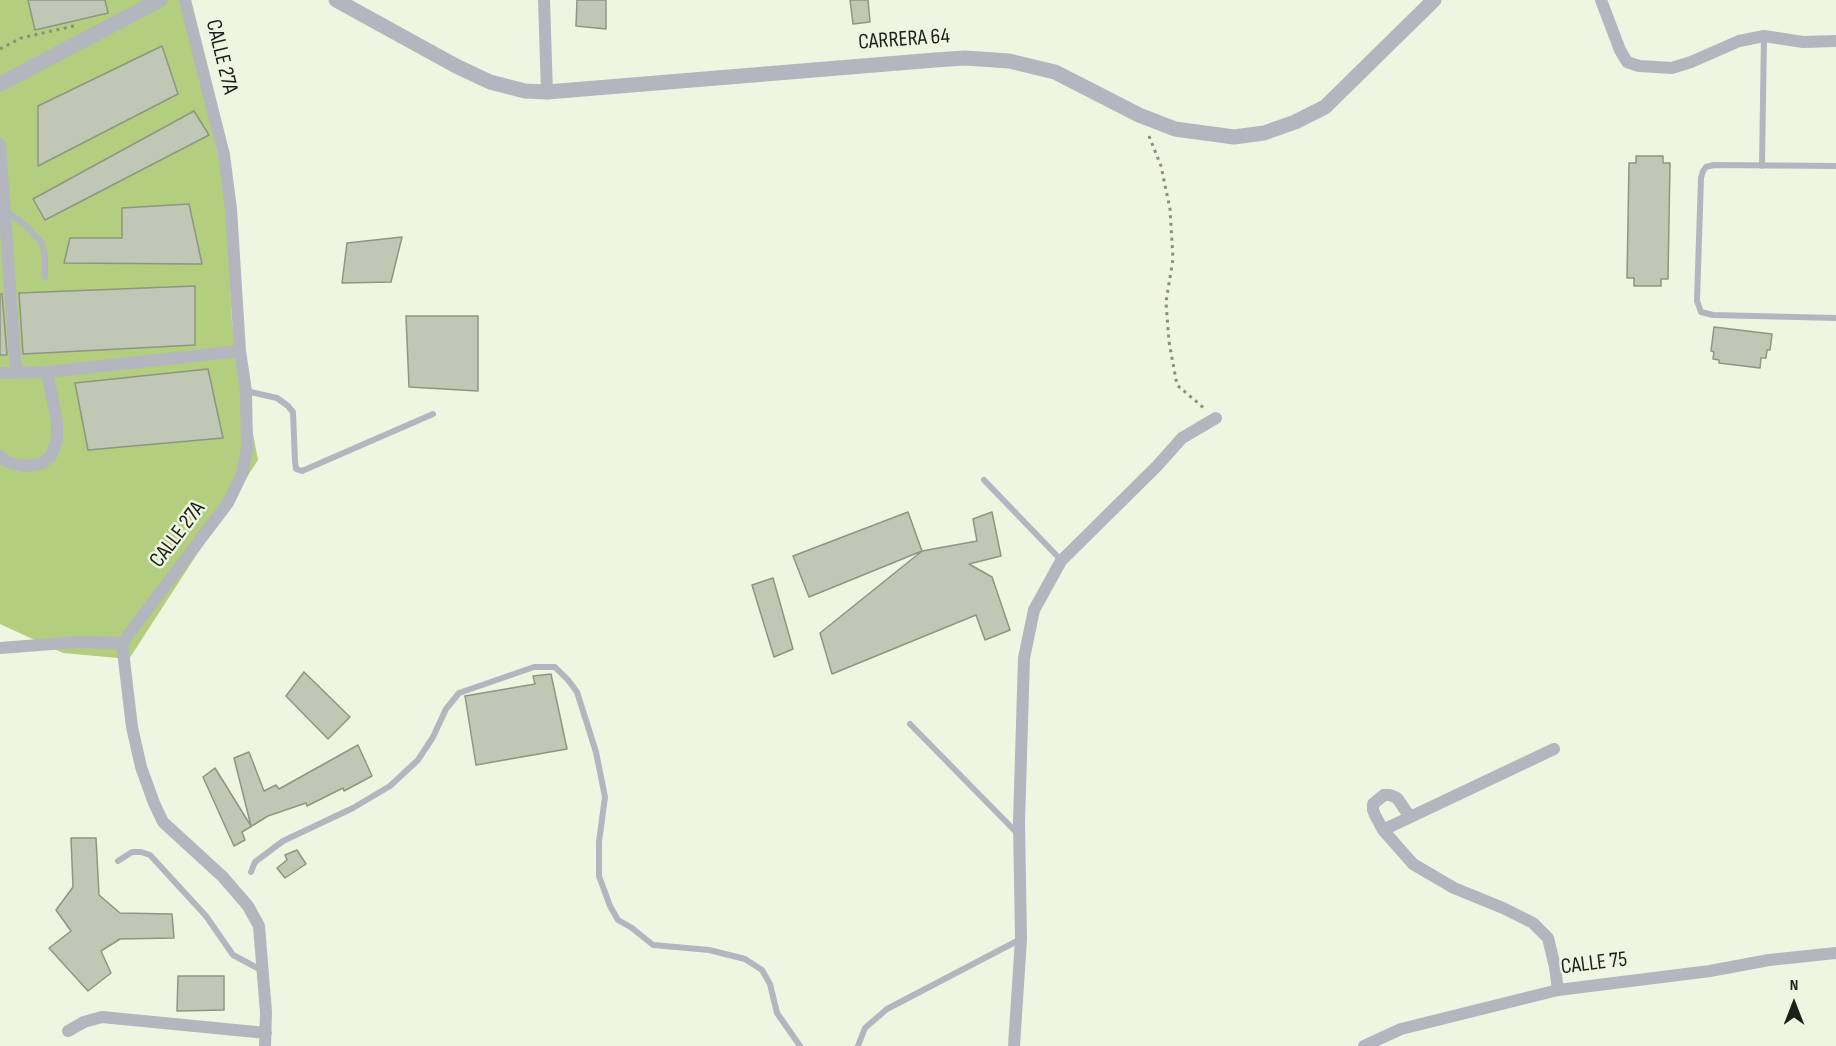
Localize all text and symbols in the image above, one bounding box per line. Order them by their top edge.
street label: CALLE 27A [199,17,243,97]
street label: CARRERA 64 [857,24,951,56]
street label: CALLE 27A [145,497,211,573]
street label: CALLE 75 [1559,947,1629,981]
north arrow [1764,974,1824,1034]
text: N [1790,976,1798,995]

